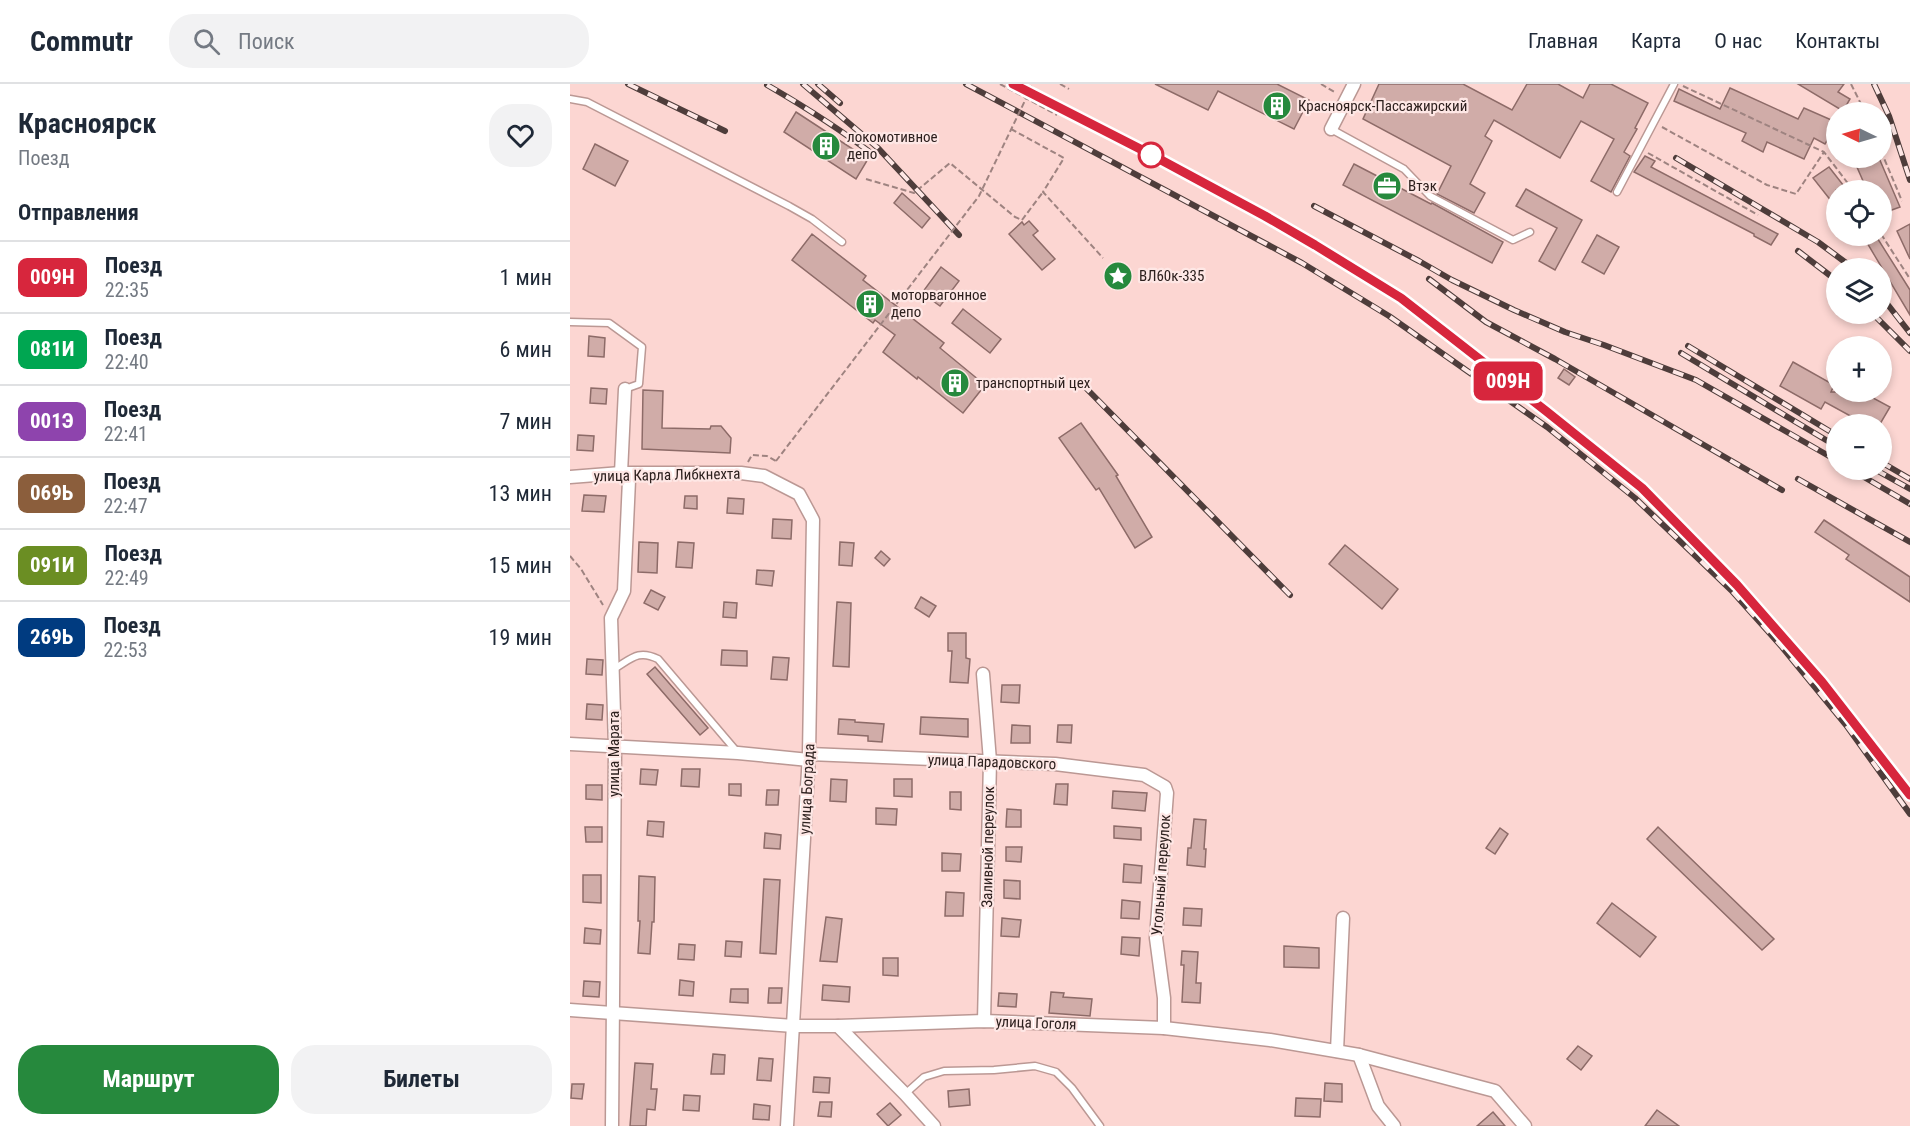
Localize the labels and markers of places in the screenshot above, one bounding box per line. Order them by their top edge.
building icon: Красноярск-Пассажирский [1261,90,1293,122]
place label: Красноярск-Пассажирский [1298,97,1467,115]
place label: локомотивное депо [847,128,938,163]
building icon: локомотивное депо [810,130,842,162]
unlabelled marker [1138,142,1164,168]
office icon: Втэк [1371,170,1403,202]
place label: Втэк [1408,177,1437,195]
place icon: ВЛ60к-335 [1102,260,1134,292]
place label: ВЛ60к-335 [1139,267,1204,285]
place label: моторвагонное депо [891,286,987,321]
building icon: моторвагонное депо [854,288,886,320]
building icon: транспортный цех [939,367,971,399]
place label: транспортный цех [976,374,1091,392]

